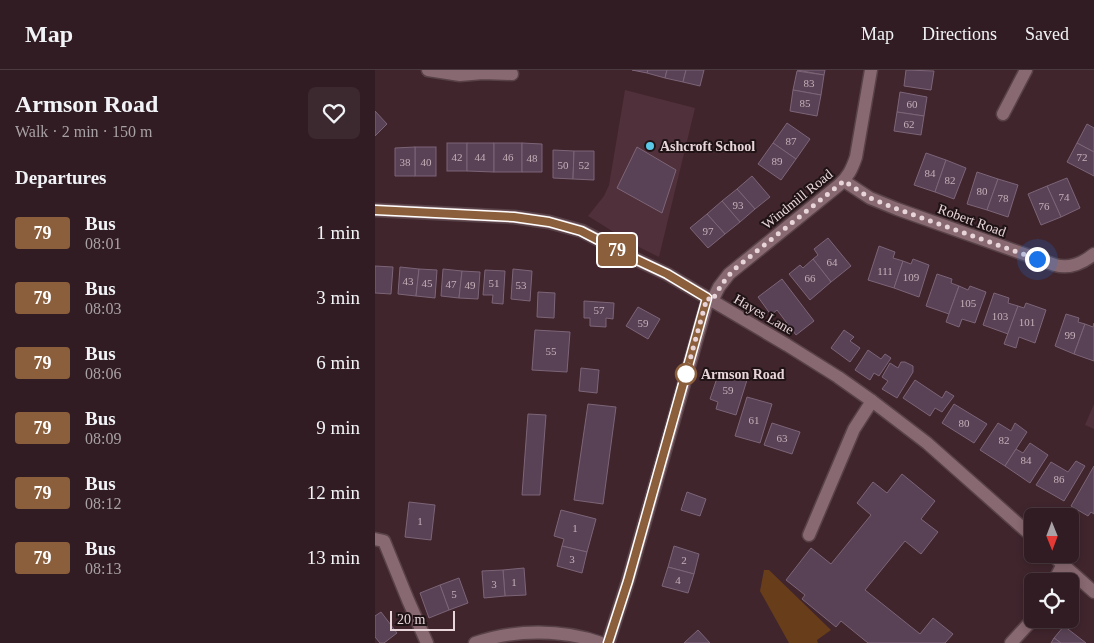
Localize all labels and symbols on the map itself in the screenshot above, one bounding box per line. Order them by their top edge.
house number: 83 [804,77,815,89]
house number: 85 [800,97,811,109]
house number: 60 [907,98,918,110]
house number: 62 [904,118,915,130]
house number: 87 [786,135,797,147]
place label: Ashcroft School [660,139,755,154]
marker: Ashcroft School [644,140,656,152]
house number: 42 [452,151,463,163]
house number: 44 [475,151,486,163]
house number: 46 [503,151,514,163]
house number: 72 [1077,151,1088,163]
house number: 48 [527,152,538,164]
house number: 89 [772,155,783,167]
house number: 38 [400,156,411,168]
house number: 40 [421,156,432,168]
house number: 50 [558,159,569,171]
house number: 52 [579,159,590,171]
street label: Windmill Road [759,166,836,232]
house number: 84 [925,167,936,179]
house number: 82 [945,174,956,186]
house number: 80 [977,185,988,197]
house number: 74 [1059,191,1070,203]
house number: 78 [998,192,1009,204]
house number: 93 [733,199,744,211]
house number: 76 [1039,200,1050,212]
street label: Robert Road [936,201,1008,240]
house number: 97 [703,225,714,237]
line badge: 79 [595,234,639,266]
your location [1025,247,1050,272]
house number: 64 [827,256,838,268]
house number: 111 [877,265,893,277]
house number: 109 [903,271,920,283]
house number: 66 [805,272,816,284]
house number: 43 [403,275,414,287]
house number: 45 [422,277,433,289]
house number: 51 [489,277,500,289]
house number: 47 [446,278,457,290]
house number: 49 [465,279,476,291]
house number: 53 [516,279,527,291]
street label: Hayes Lane [731,291,796,338]
house number: 105 [960,297,977,309]
house number: 57 [594,304,605,316]
house number: 103 [992,310,1009,322]
house number: 101 [1019,316,1035,328]
house number: 59 [638,317,649,329]
house number: 99 [1065,329,1076,341]
house number: 55 [546,345,557,357]
marker: Armson Road [675,363,697,385]
place label: Armson Road [701,367,785,382]
house number: 59 [723,384,734,396]
house number: 61 [749,414,760,426]
house number: 80 [959,417,970,429]
house number: 63 [777,432,788,444]
house number: 82 [999,434,1010,446]
house number: 84 [1021,454,1032,466]
house number: 86 [1054,473,1065,485]
north arrow [1024,508,1079,562]
house number: 1 [417,515,423,527]
house number: 1 [572,522,578,534]
house number: 3 [569,553,575,565]
house number: 2 [681,554,687,566]
house number: 4 [675,574,681,586]
house number: 1 [511,576,517,588]
house number: 3 [491,578,497,590]
house number: 5 [451,588,457,600]
scale bar [390,608,455,631]

